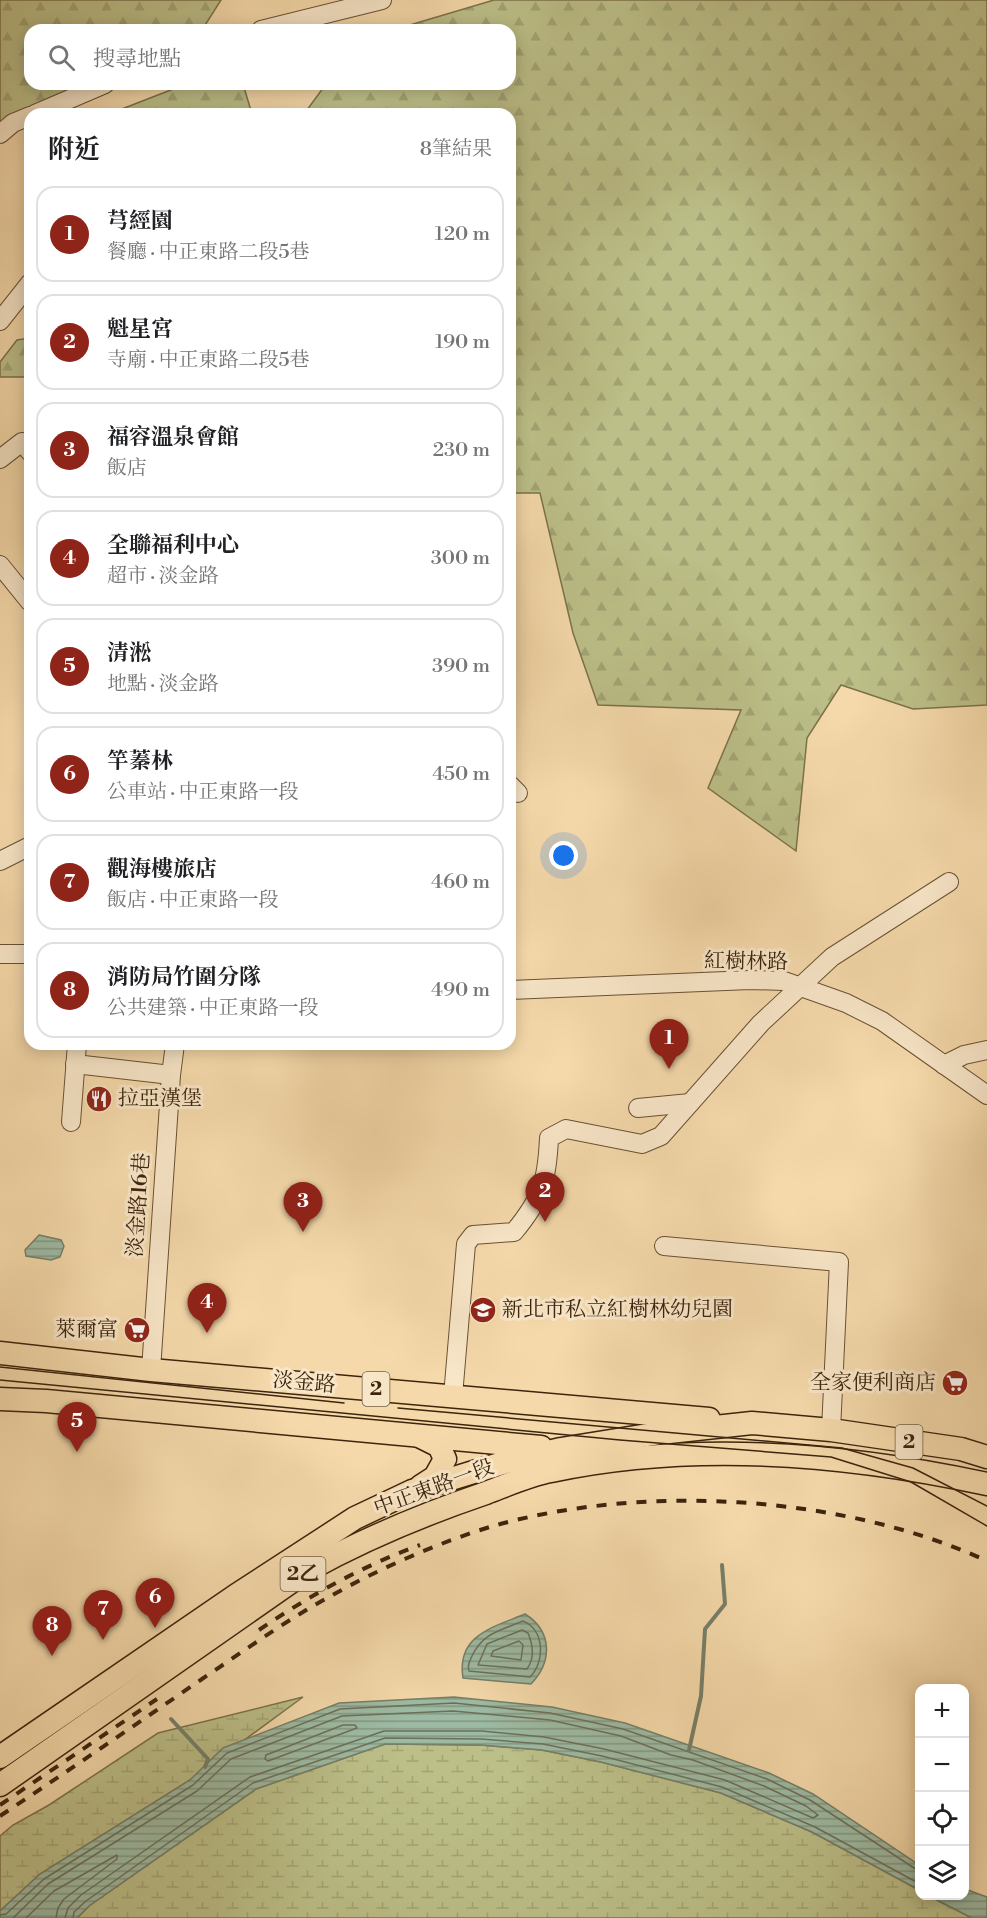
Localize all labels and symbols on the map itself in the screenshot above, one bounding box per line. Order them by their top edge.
your location [549,841,578,870]
street label: 紅樹林路 [704,948,788,976]
pin: 1 [650,1020,688,1069]
restaurant icon: 拉亞漢堡 [84,1084,114,1114]
place label: 拉亞漢堡 [118,1086,202,1112]
street label: 淡金路16巷 [122,1152,156,1258]
pin: 2 [526,1172,564,1222]
pin: 3 [284,1182,322,1232]
pin: 4 [188,1284,226,1333]
school or university icon: 新北市私立紅樹林幼兒園 [468,1295,498,1325]
place label: 新北市私立紅樹林幼兒園 [502,1297,733,1323]
supermarket icon: 萊爾富 [122,1315,152,1345]
place label: 萊爾富 [55,1317,118,1343]
street label: 淡金路 [271,1367,337,1399]
supermarket icon: 全家便利商店 [940,1368,970,1398]
place label: 全家便利商店 [810,1370,936,1396]
road number: 2 [362,1372,389,1406]
pin: 5 [58,1402,97,1452]
road number: 2 [896,1425,922,1459]
street label: 中正東路一段 [370,1454,498,1522]
road number: 2乙 [280,1557,326,1591]
pin: 6 [136,1578,174,1628]
pin: 7 [84,1590,122,1640]
pin: 8 [32,1606,72,1656]

